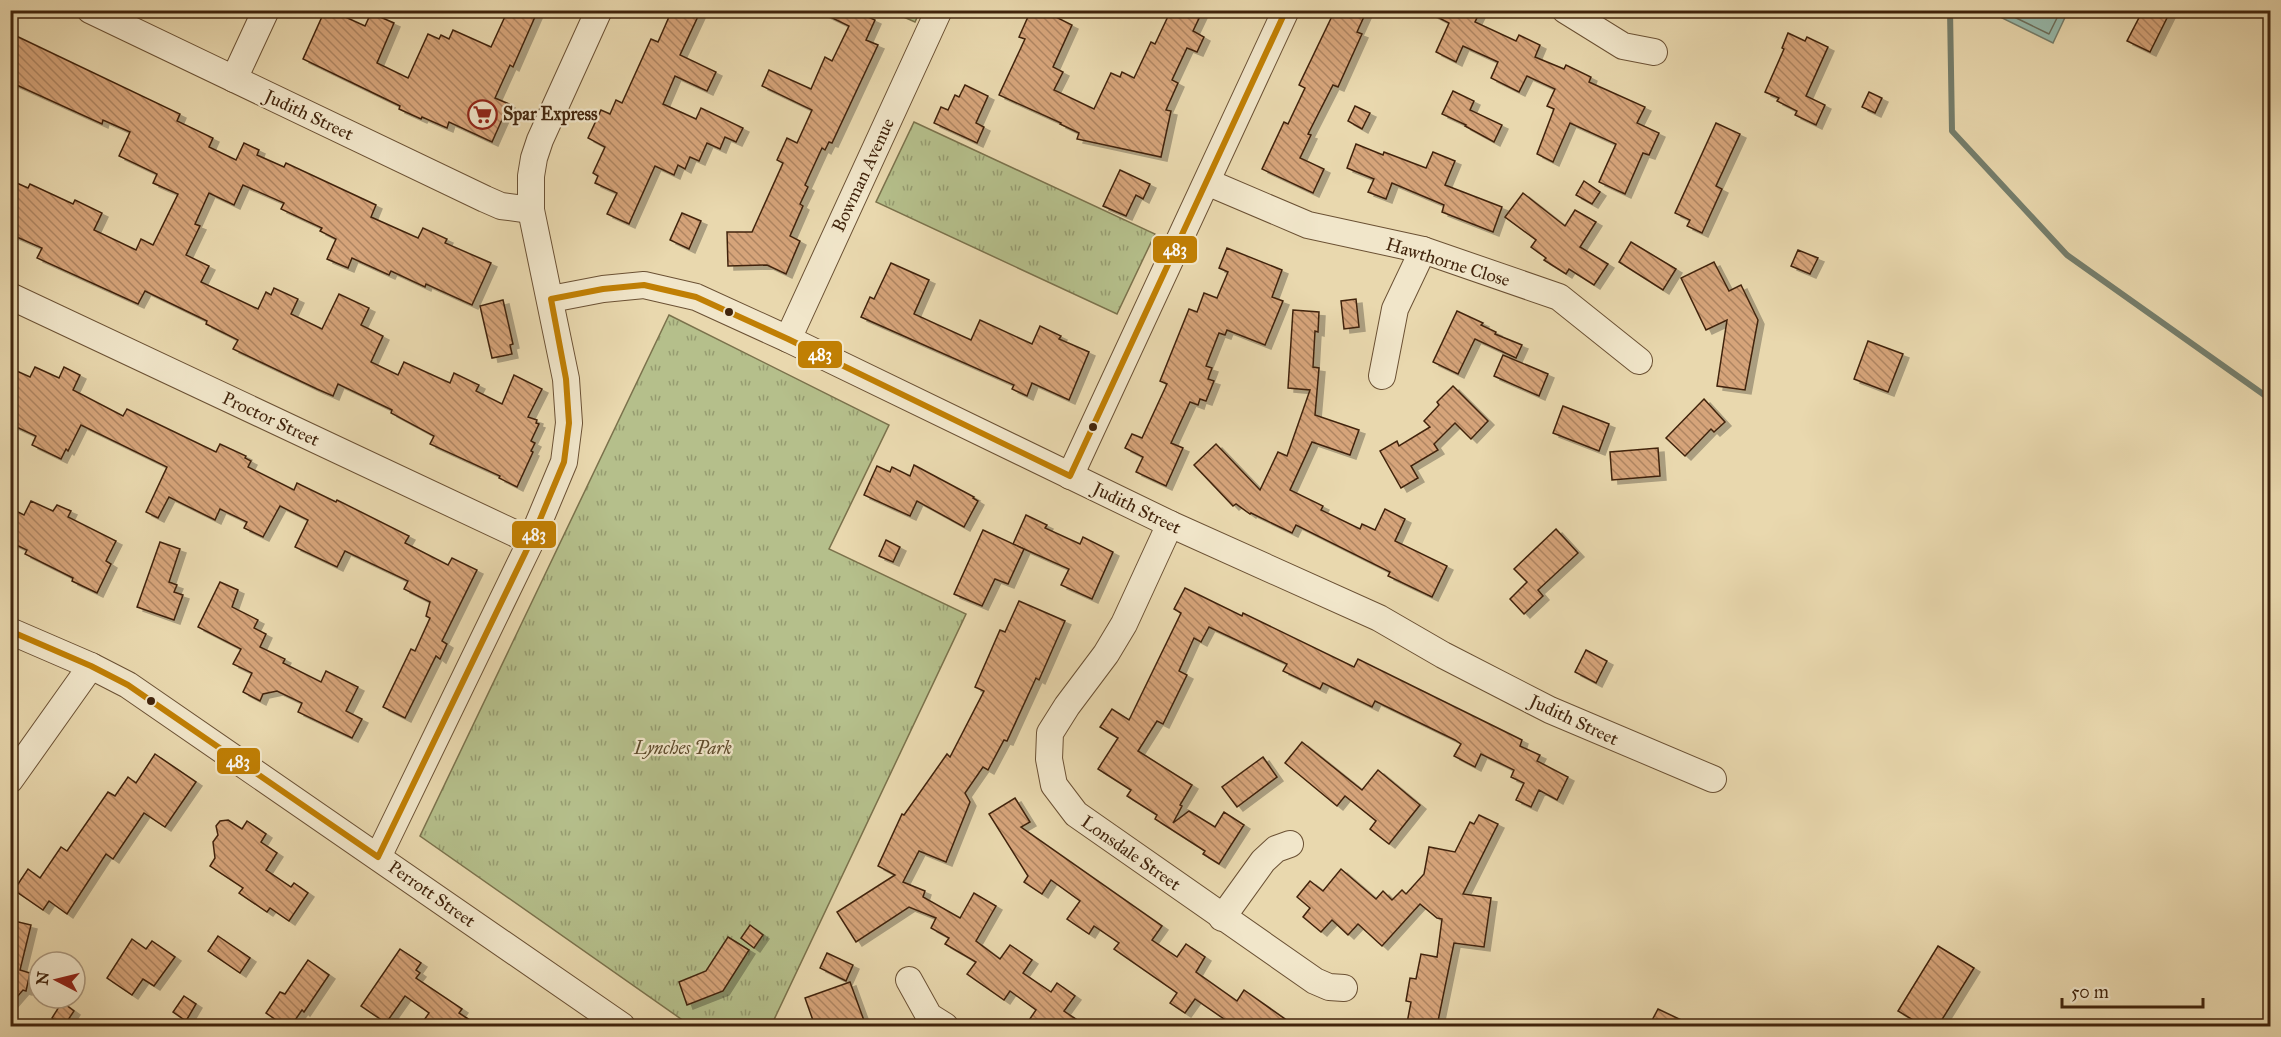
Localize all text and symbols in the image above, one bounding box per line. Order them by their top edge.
street label: Judith Street [259,84,357,146]
supermarket icon: Spar Express [466,98,498,130]
place label: Spar Express [503,103,598,126]
street label: Bowman Avenue [827,115,899,235]
street label: Hawthorne Close [1383,233,1513,291]
line badge: 483 [1152,235,1198,264]
text: 483 [1163,240,1187,260]
unlabelled marker [723,306,735,318]
line badge: 483 [797,340,843,369]
text: 483 [808,345,832,365]
street label: Proctor Street [219,387,324,451]
unlabelled marker [1087,421,1099,433]
street label: Judith Street [1087,476,1185,540]
line badge: 483 [511,520,557,549]
text: 483 [522,525,546,545]
street label: Judith Street [1524,689,1622,751]
unlabelled marker [145,695,157,707]
park label: Lynches Park [633,737,732,759]
line badge: 483 [216,747,261,775]
text: 483 [226,752,250,772]
street label: Lonsdale Street [1077,811,1185,896]
street label: Perrott Street [384,856,480,932]
north arrow [27,950,87,1010]
text: N [32,970,53,986]
scale bar [2062,971,2203,1009]
text: 50 m [2071,981,2109,1003]

